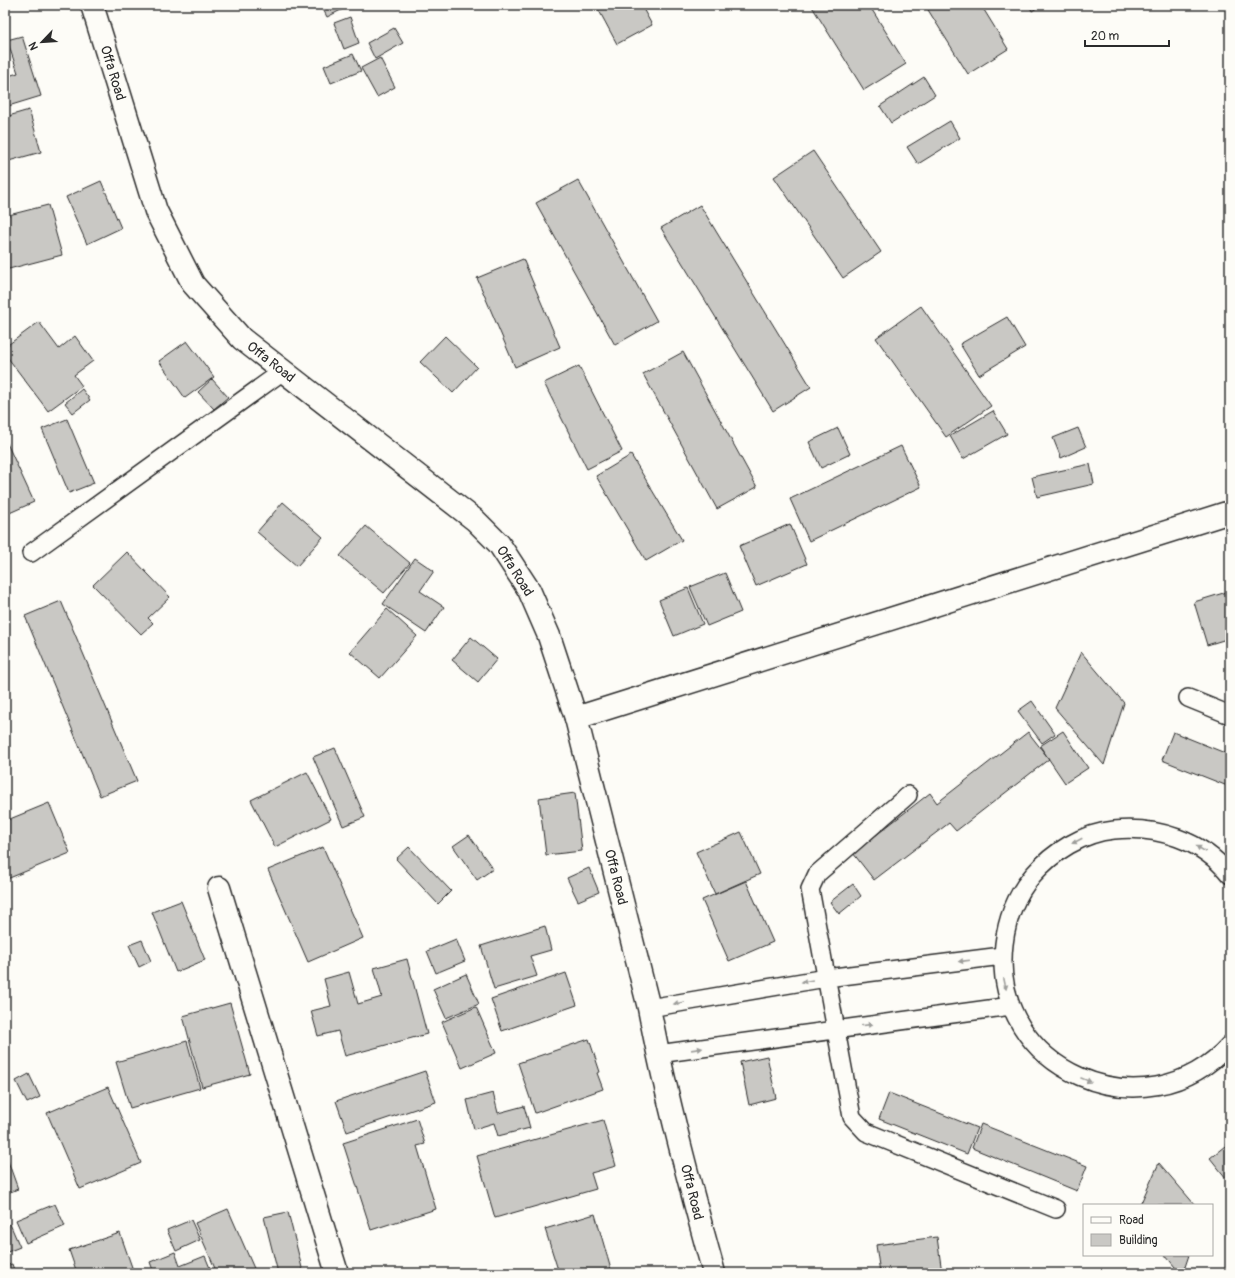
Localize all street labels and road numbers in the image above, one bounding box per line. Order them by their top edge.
street label: Offa Road [97,43,129,103]
street label: Offa Road [243,338,299,386]
street label: Offa Road [493,542,537,600]
street label: Offa Road [601,847,631,907]
street label: Offa Road [677,1162,707,1222]

